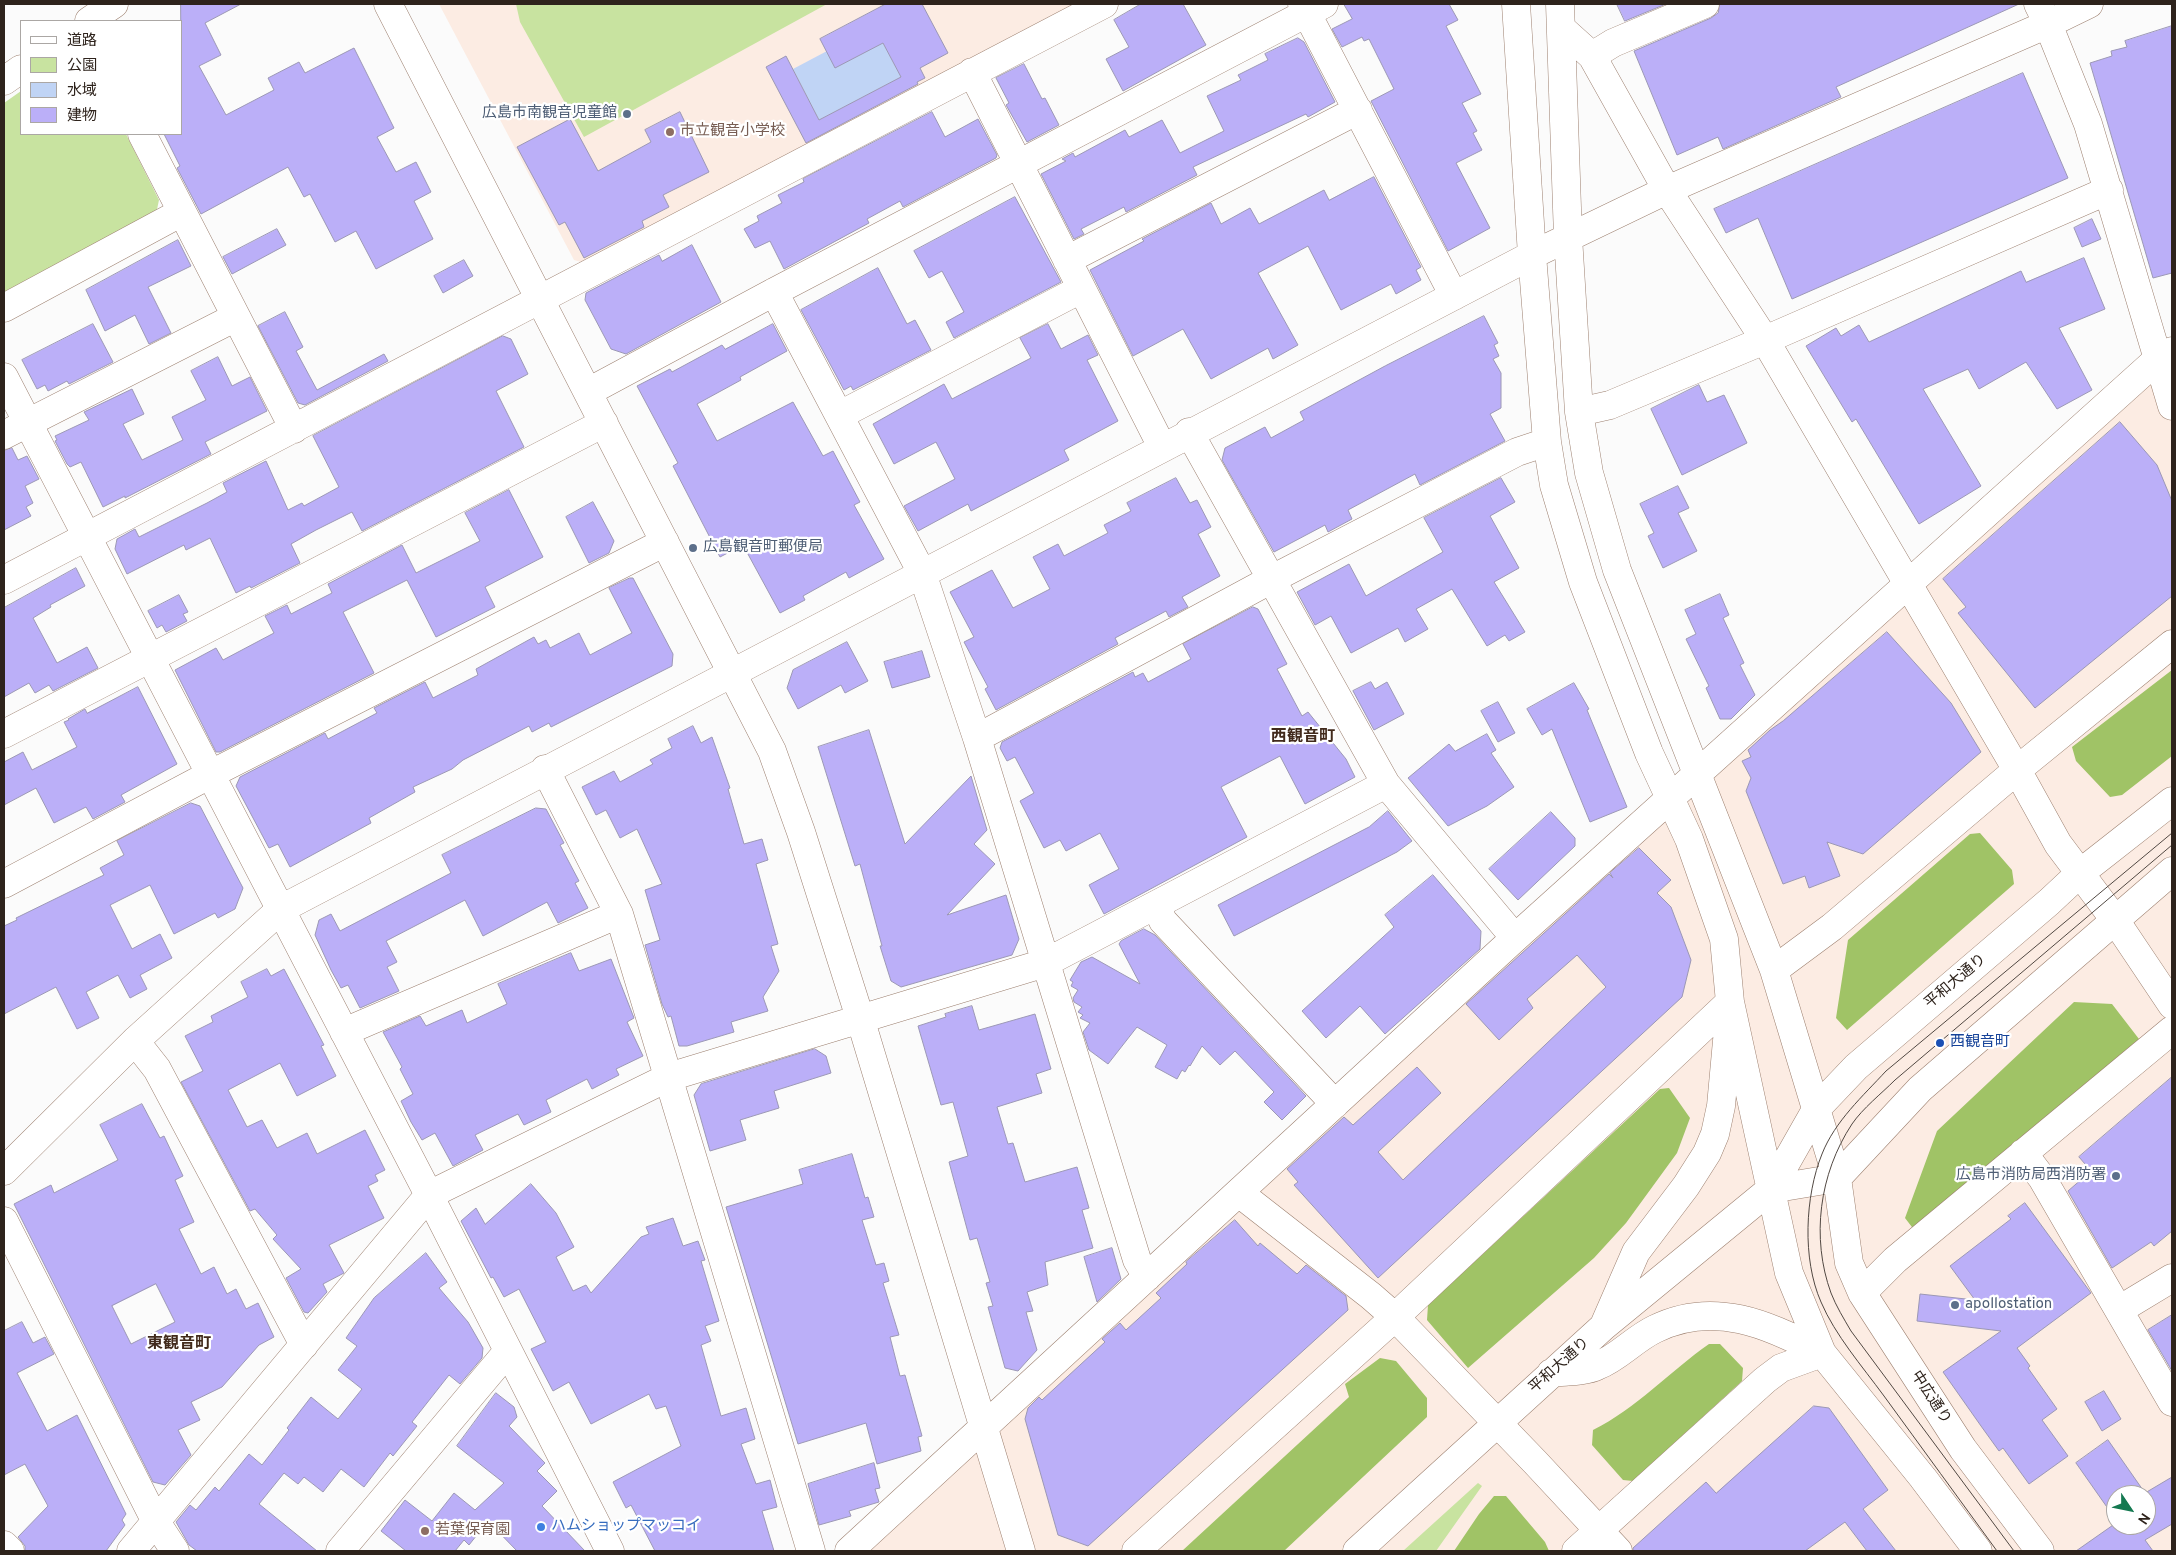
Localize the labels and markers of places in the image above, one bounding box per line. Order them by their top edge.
place label: 広島市南観音児童館 [482,105,617,123]
marker: 広島市南観音児童館 [621,108,633,120]
place label: 市立観音小学校 [680,123,785,141]
marker: 市立観音小学校 [664,126,676,138]
place label: 広島観音町郵便局 [703,539,823,557]
marker: 広島観音町郵便局 [687,542,699,554]
place label: 西観音町 [1950,1034,2010,1052]
marker: 西観音町 [1934,1037,1946,1049]
place label: 広島市消防局西消防署 [1956,1167,2106,1185]
marker: 広島市消防局西消防署 [2110,1170,2122,1182]
place label: apollostation [1965,1296,2052,1314]
marker: apollostation [1949,1299,1961,1311]
place label: ハムショップマッコイ [551,1518,701,1536]
marker: ハムショップマッコイ [535,1521,547,1533]
place label: 若葉保育園 [435,1522,510,1540]
marker: 若葉保育園 [419,1525,431,1537]

